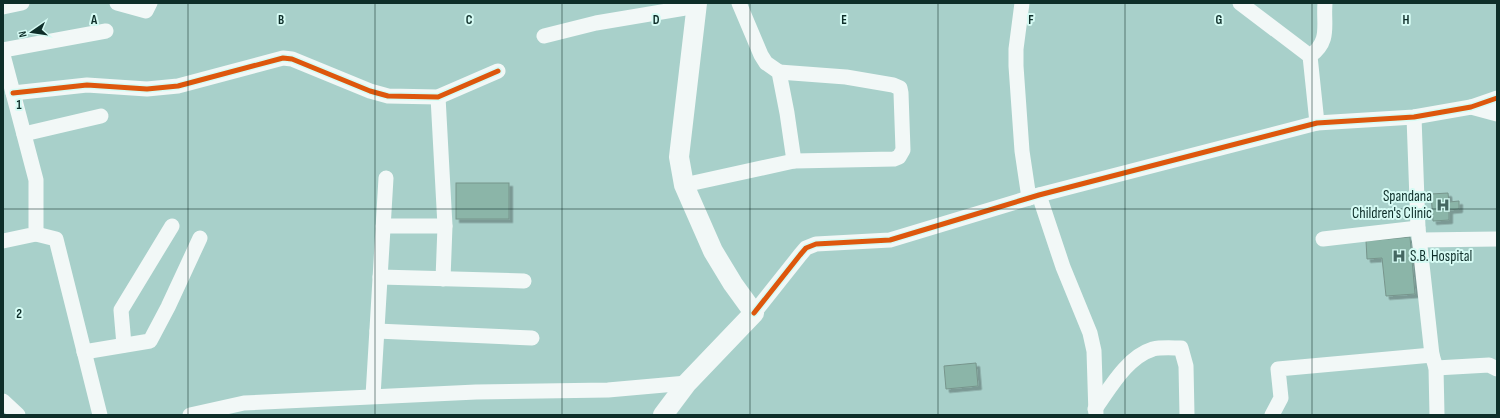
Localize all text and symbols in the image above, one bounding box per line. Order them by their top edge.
north arrow [12,12,52,52]
text: A [90,12,98,28]
text: B [278,12,284,28]
text: C [466,12,473,28]
text: D [653,12,660,28]
text: E [841,12,847,28]
text: F [1028,12,1034,28]
text: G [1216,12,1223,28]
text: H [1403,12,1410,28]
text: N [16,30,30,38]
text: 1 [16,97,22,113]
place label: Spandana Children's Clinic [1352,187,1432,223]
hospital icon: Spandana Children's Clinic [1435,197,1451,213]
place label: S.B. Hospital [1410,247,1472,266]
hospital icon: S.B. Hospital [1391,248,1407,264]
text: 2 [16,306,22,322]

